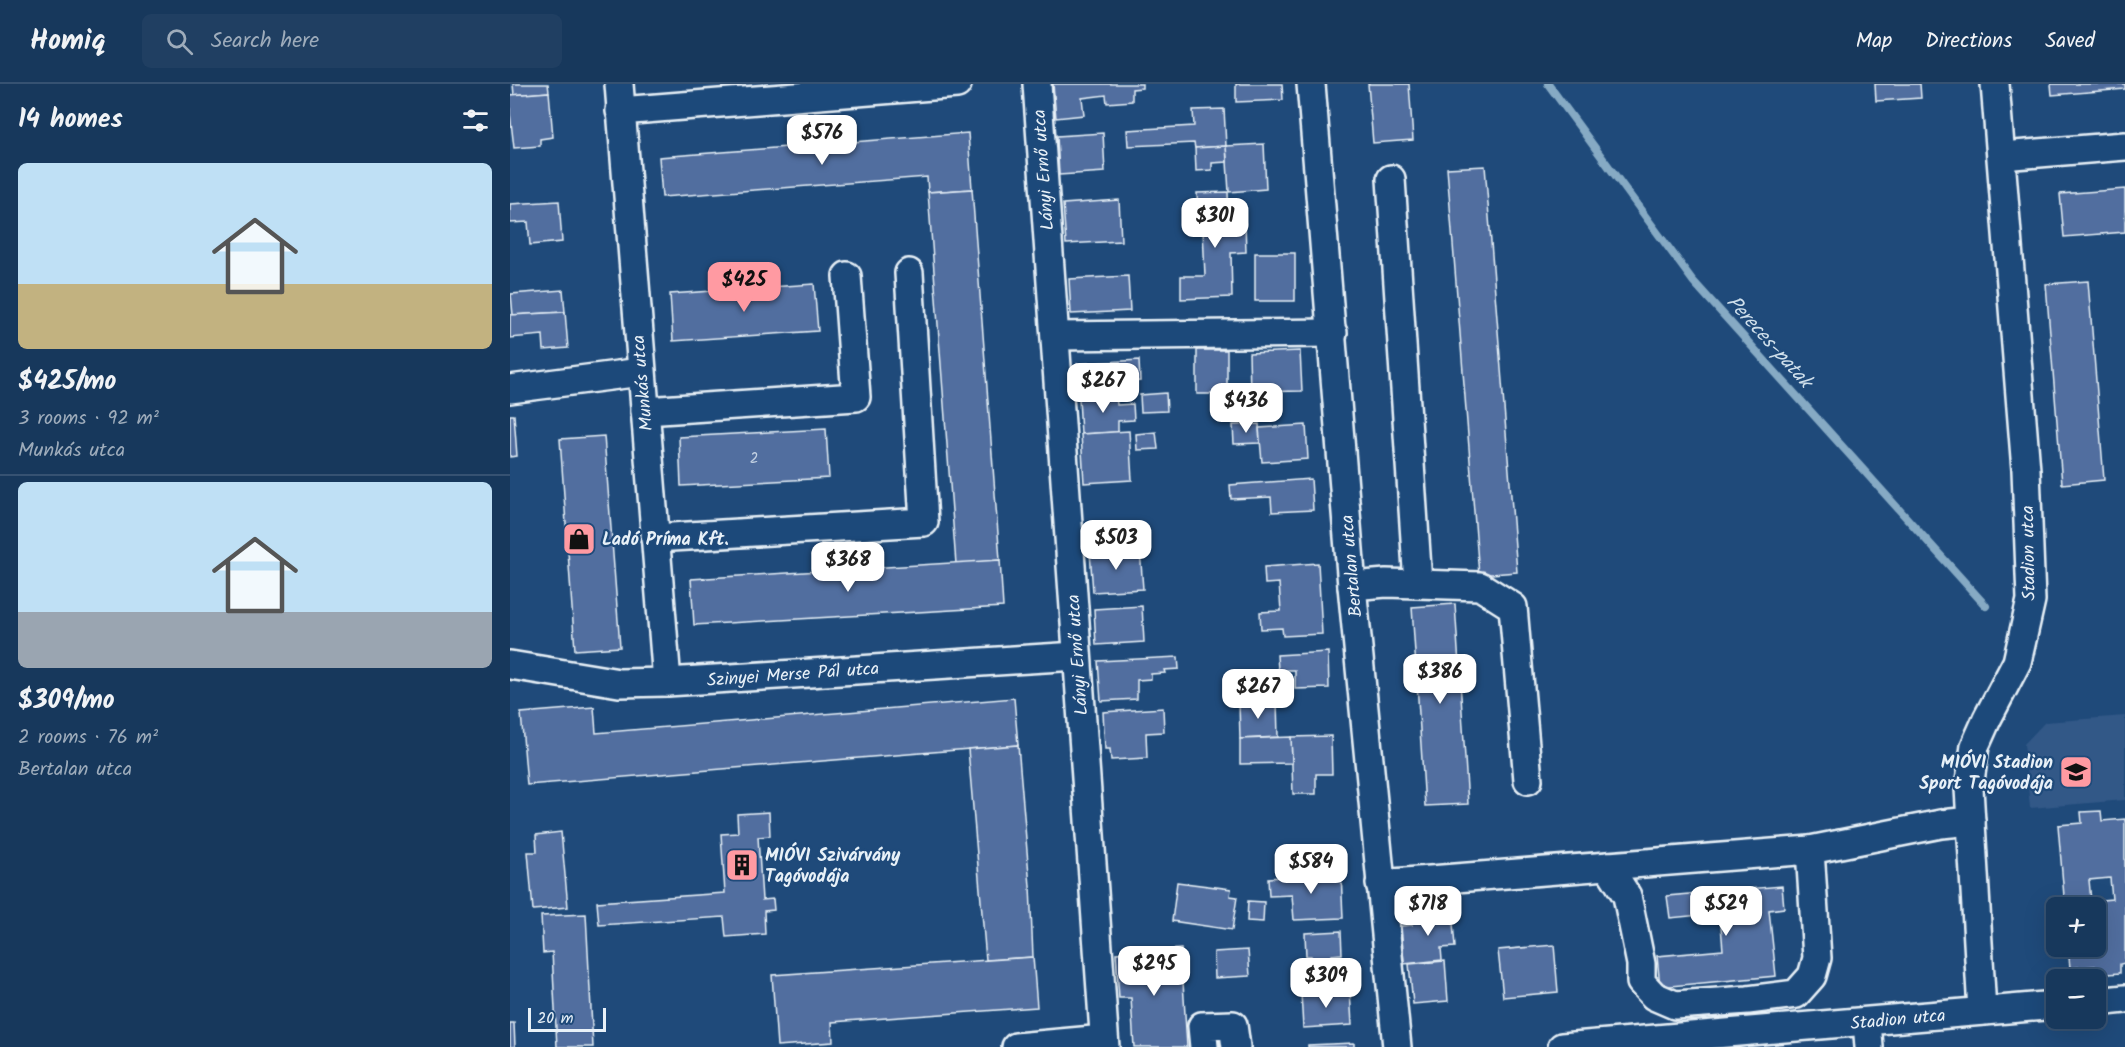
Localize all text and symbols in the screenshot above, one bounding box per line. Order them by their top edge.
search box [142,14,562,68]
text: Homiq [30,19,106,64]
text: Search here [211,24,319,59]
icon: search [163,25,196,58]
text: Map [1856,25,1892,58]
text: Directions [1925,25,2012,58]
text: Saved [2045,25,2095,58]
text: 14 homes [18,99,123,141]
icon: filters [459,104,492,137]
street label: Lányi Ernő utca [1026,108,1063,231]
pin: $576 [786,115,858,166]
text: $576 [801,118,843,150]
pin: $301 [1179,198,1251,249]
text: $301 [1195,201,1235,233]
icon: home [201,202,309,310]
pin: $425 [708,262,780,313]
text: $425 [722,265,766,297]
water label: Pereces-patak [1718,288,1821,398]
street label: Munkás utca [625,334,662,432]
text: $425/mo [18,361,116,403]
pin: $267 [1067,363,1139,414]
text: $267 [1081,366,1125,398]
pin: $436 [1210,383,1282,434]
text: $436 [1224,386,1268,418]
text: 3 rooms · 92 m² [18,403,159,435]
text: Munkás utca [18,435,125,467]
house number: 2 [750,447,758,471]
street label: Stadion utca [2014,505,2045,601]
street label: Bertalan utca [1334,513,1371,618]
pin: $503 [1080,520,1152,571]
icon: home [201,521,309,629]
shop icon: Ladó Príma Kft. [561,521,597,557]
text: $503 [1094,523,1138,555]
place label: Ladó Príma Kft. [602,526,729,555]
pin: $368 [812,542,884,593]
text: $368 [825,545,871,577]
street label: Lányi Ernő utca [1060,593,1097,716]
pin: $386 [1404,654,1476,705]
street label: Szinyei Merse Pál utca [706,655,880,696]
text: $386 [1417,657,1463,689]
pin: $267 [1222,669,1294,720]
text: $267 [1236,672,1280,704]
text: $309/mo [18,680,115,722]
text: 2 rooms · 76 m² [18,722,158,754]
place label: MIÓVI Stadion Sport Tagóvodája [1919,749,2053,799]
text: Bertalan utca [18,754,132,786]
school or university icon: MIÓVI Stadion Sport Tagóvodája [2058,754,2094,790]
place label: MIÓVI Szivárvány Tagóvodája [765,842,901,892]
pin: $584 [1275,844,1347,895]
building icon: MIÓVI Szivárvány Tagóvodája [724,847,760,883]
text: $584 [1289,847,1333,879]
pin: $718 [1392,886,1464,937]
pin: $529 [1690,886,1762,937]
text: $718 [1408,889,1448,921]
text: $529 [1704,889,1748,921]
map controls [2046,897,2106,1029]
button: + [2046,897,2106,957]
pin: $295 [1118,946,1190,997]
text: $295 [1132,949,1176,981]
pin: $309 [1290,958,1362,1009]
text: $309 [1304,961,1348,993]
button: − [2046,969,2106,1029]
street label: Stadion utca [1849,1002,1947,1039]
scale bar [528,1005,606,1032]
text: 20 m [537,1006,573,1031]

